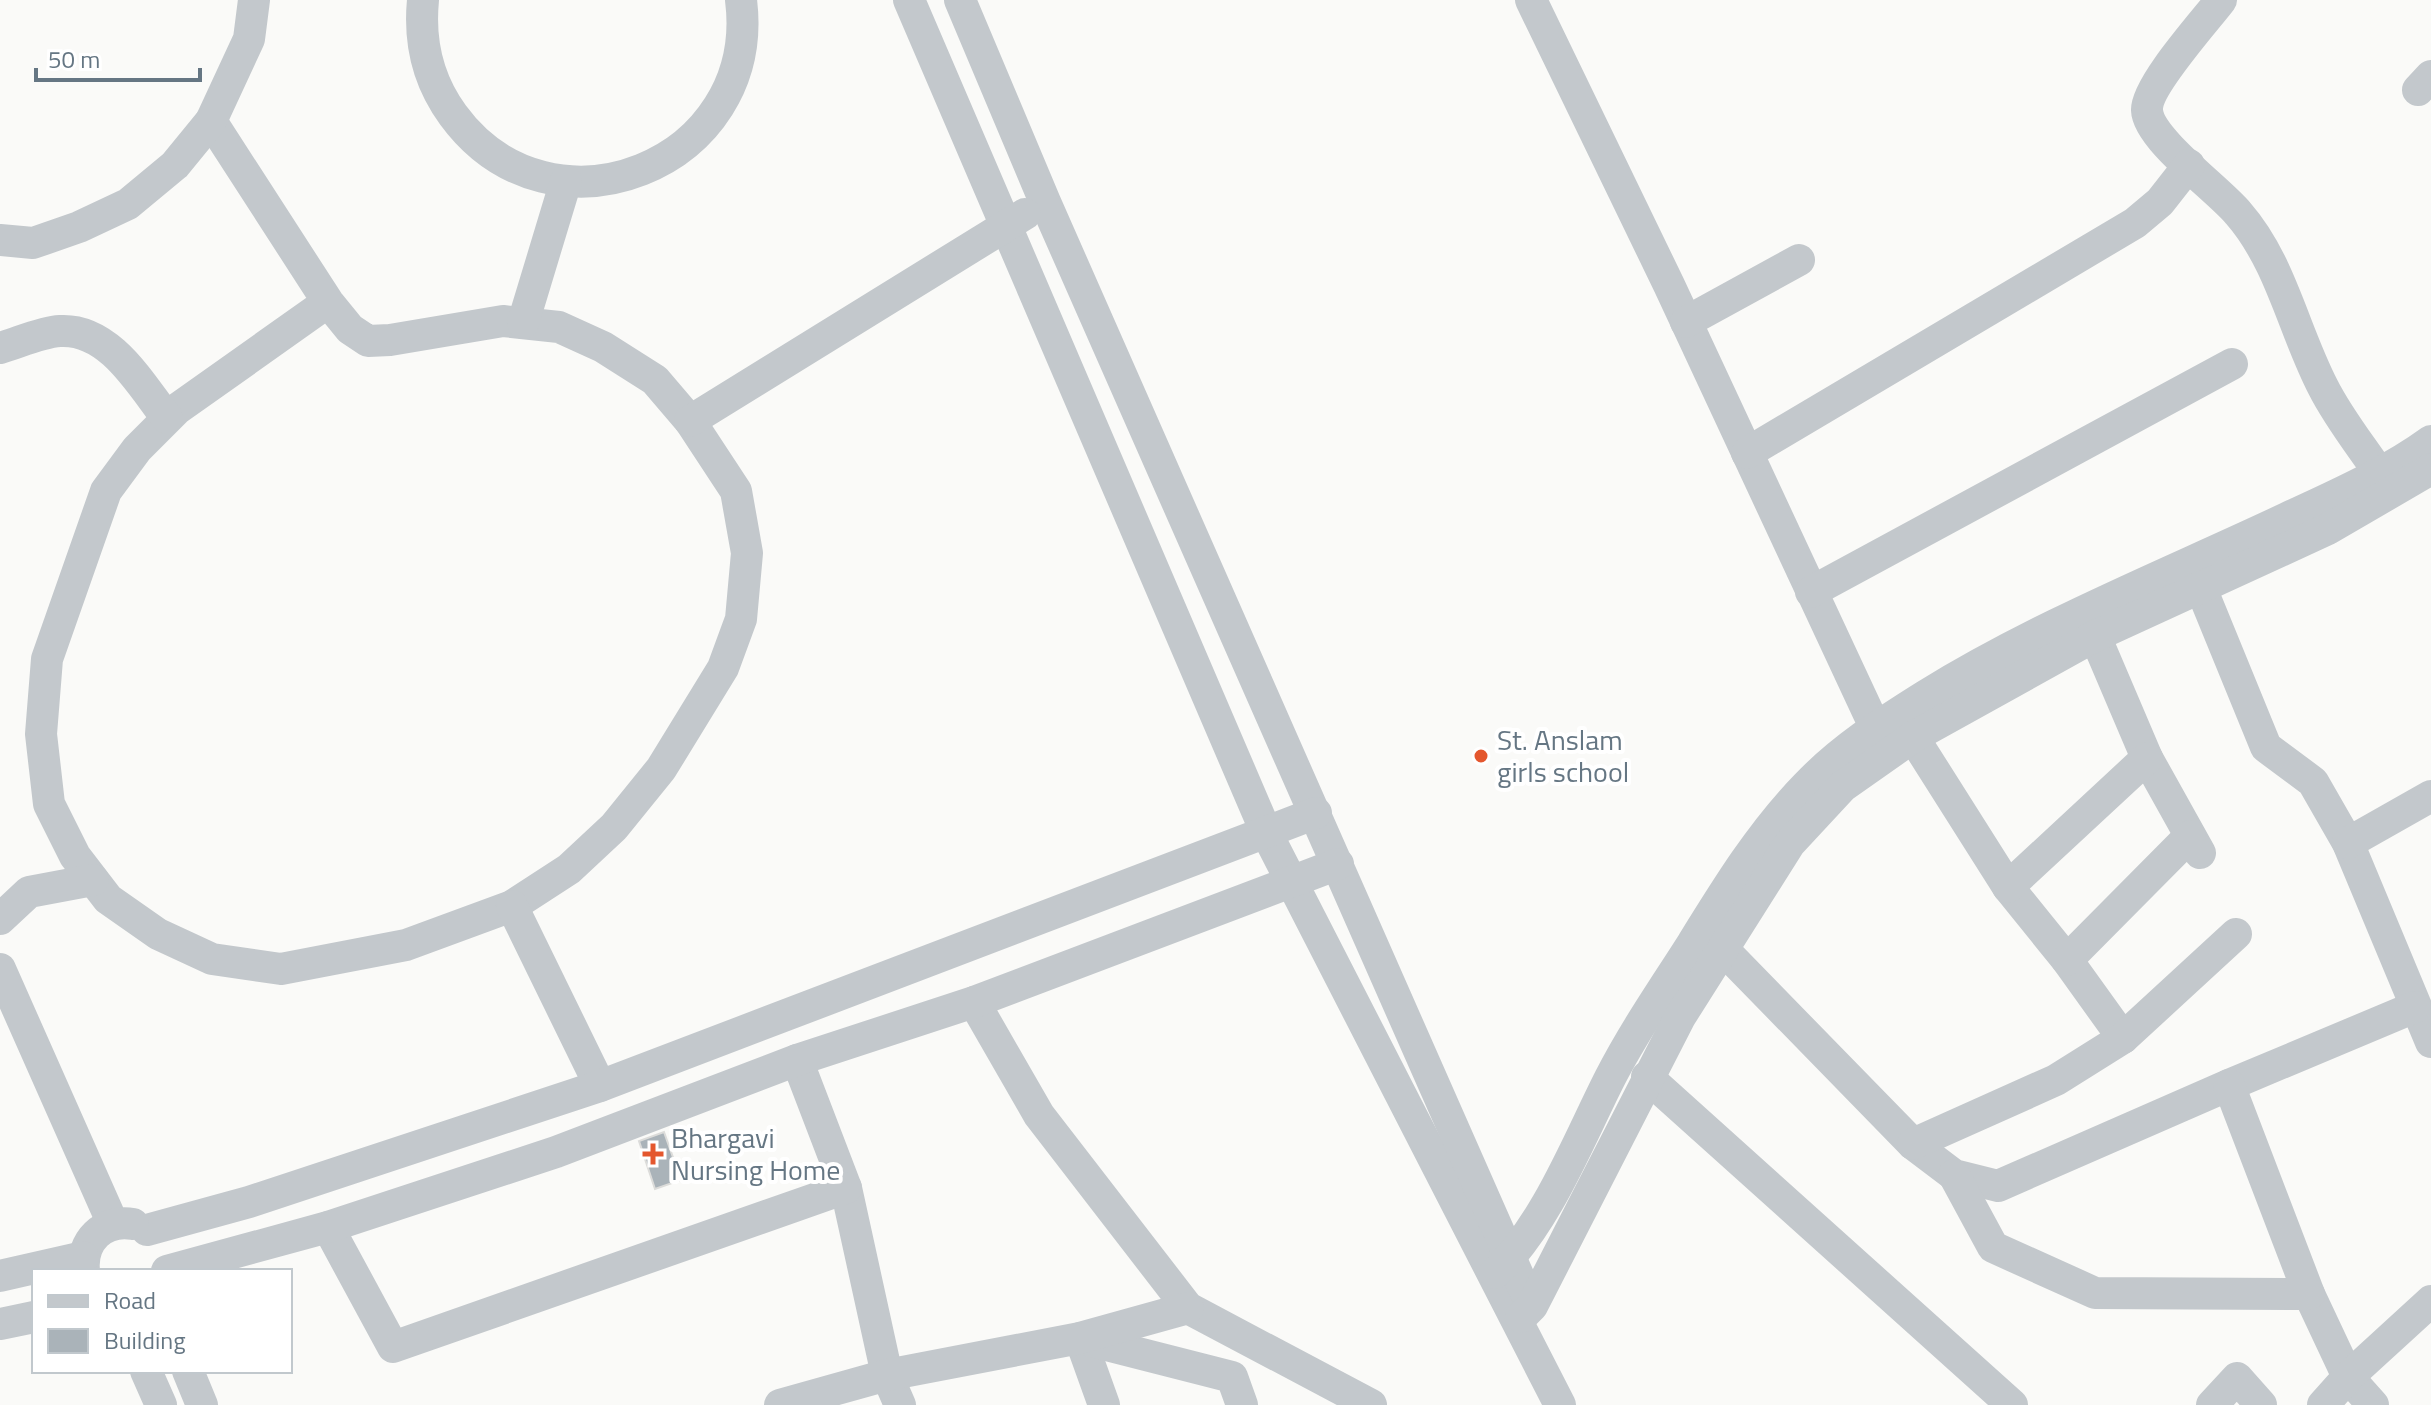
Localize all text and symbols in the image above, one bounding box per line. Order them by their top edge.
scale bar [36,32,200,82]
text: 50 m [48,41,100,77]
place label: St. Anslam girls school [1497,718,1629,793]
marker: St. Anslam girls school [1472,747,1490,765]
place label: Bhargavi Nursing Home [671,1116,840,1191]
marker: Bhargavi Nursing Home [642,1143,664,1165]
legend [32,1269,292,1373]
text: Road [104,1282,156,1318]
text: Building [104,1322,186,1358]

